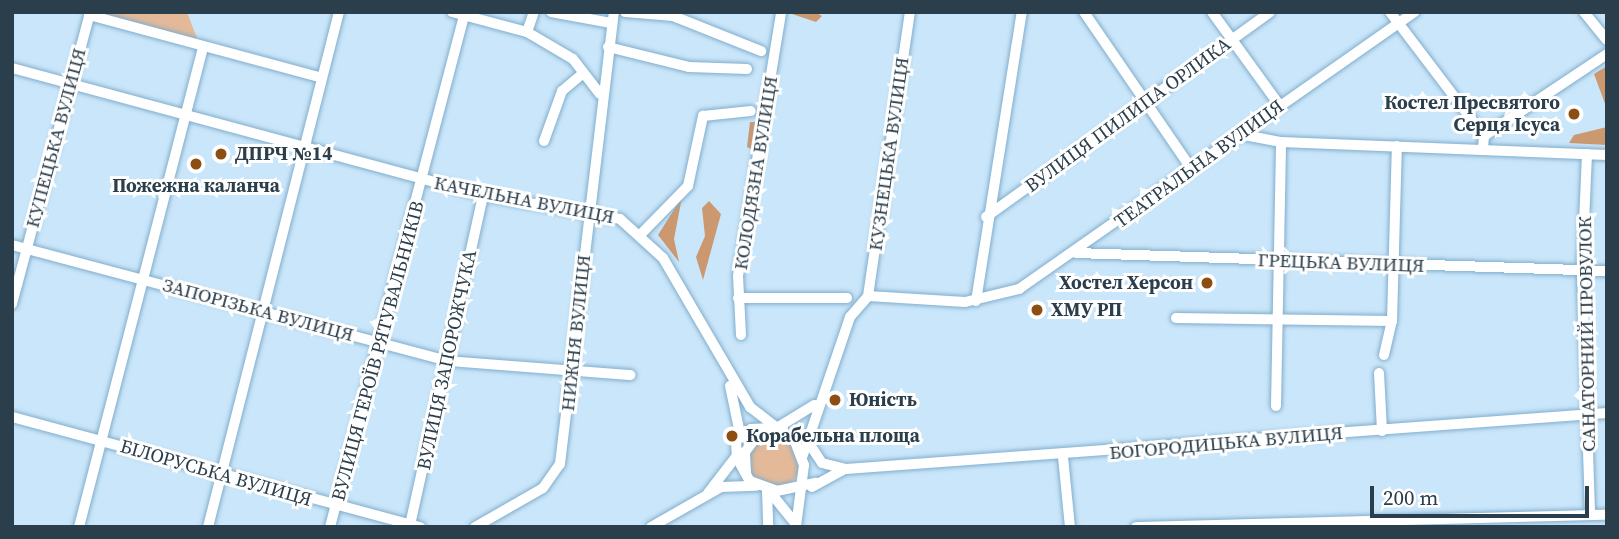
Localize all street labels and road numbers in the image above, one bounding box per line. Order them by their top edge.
street label: ВУЛИЦЯ ПИЛИПА ОРЛИКА [1021,33,1235,197]
street label: КУПЕЦЬКА ВУЛИЦЯ [21,46,91,230]
street label: КУЗНЕЦЬКА ВУЛИЦЯ [864,56,914,252]
street label: КОЛОДЯЗНА ВУЛИЦЯ [729,74,783,272]
street label: ТЕАТРАЛЬНА ВУЛИЦЯ [1110,95,1288,233]
street label: КАЧЕЛЬНА ВУЛИЦЯ [432,171,616,229]
street label: ВУЛИЦЯ ГЕРОЇВ РЯТУВАЛЬНИКІВ [327,199,429,503]
street label: САНАТОРНИЙ ПРОВУЛОК [1574,216,1600,452]
street label: ВУЛИЦЯ ЗАПОРОЖЧУКА [413,248,481,472]
street label: ГРЕЦЬКА ВУЛИЦЯ [1257,249,1425,277]
street label: НИЖНЯ ВУЛИЦЯ [556,254,596,412]
street label: ЗАПОРІЗЬКА ВУЛИЦЯ [160,274,356,346]
street label: БОГОРОДИЦЬКА ВУЛИЦЯ [1108,421,1344,465]
street label: БІЛОРУСЬКА ВУЛИЦЯ [118,435,314,511]

